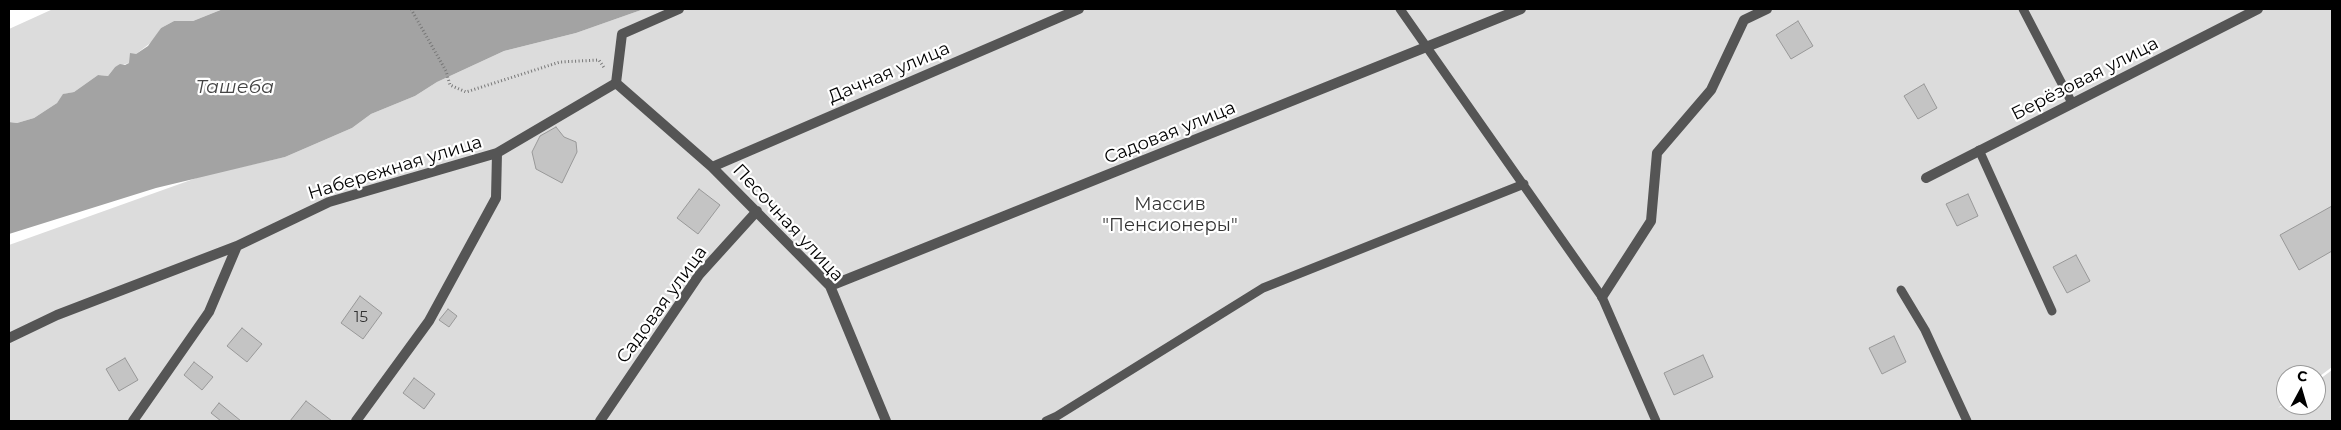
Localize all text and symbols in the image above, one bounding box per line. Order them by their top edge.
street label: Берёзовая улица [2008,33,2162,125]
street label: Дачная улица [825,38,953,108]
water label: Ташеба [196,76,274,98]
street label: Садовая улица [1101,97,1239,169]
street label: Набережная улица [305,131,485,205]
street label: Песочная улица [728,160,848,286]
park label: Массив "Пенсионеры" [1102,194,1238,236]
street label: Садовая улица [612,242,712,368]
house number: 15 [354,309,368,327]
north arrow [2276,365,2326,415]
text: С [2296,367,2308,386]

